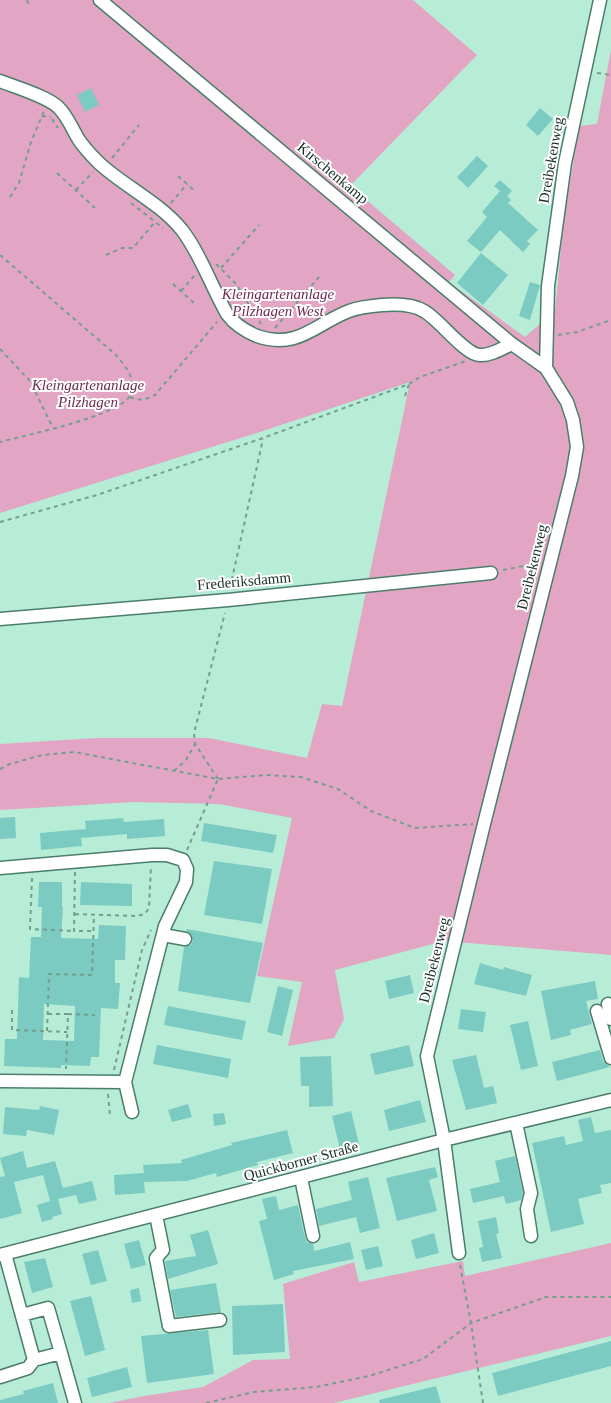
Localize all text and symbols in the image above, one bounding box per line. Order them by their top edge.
street label: Dreibekenweg [536,115,567,204]
street label: Kirschenkamp [294,139,372,207]
park label: Kleingartenanlage Pilzhagen West [221,286,335,319]
park label: Kleingartenanlage Pilzhagen [31,377,145,410]
street label: Dreibekenweg [514,522,550,611]
street label: Frederiksdamm [196,569,292,593]
street label: Dreibekenweg [416,915,452,1004]
street label: Quickborner Straße [242,1138,360,1184]

